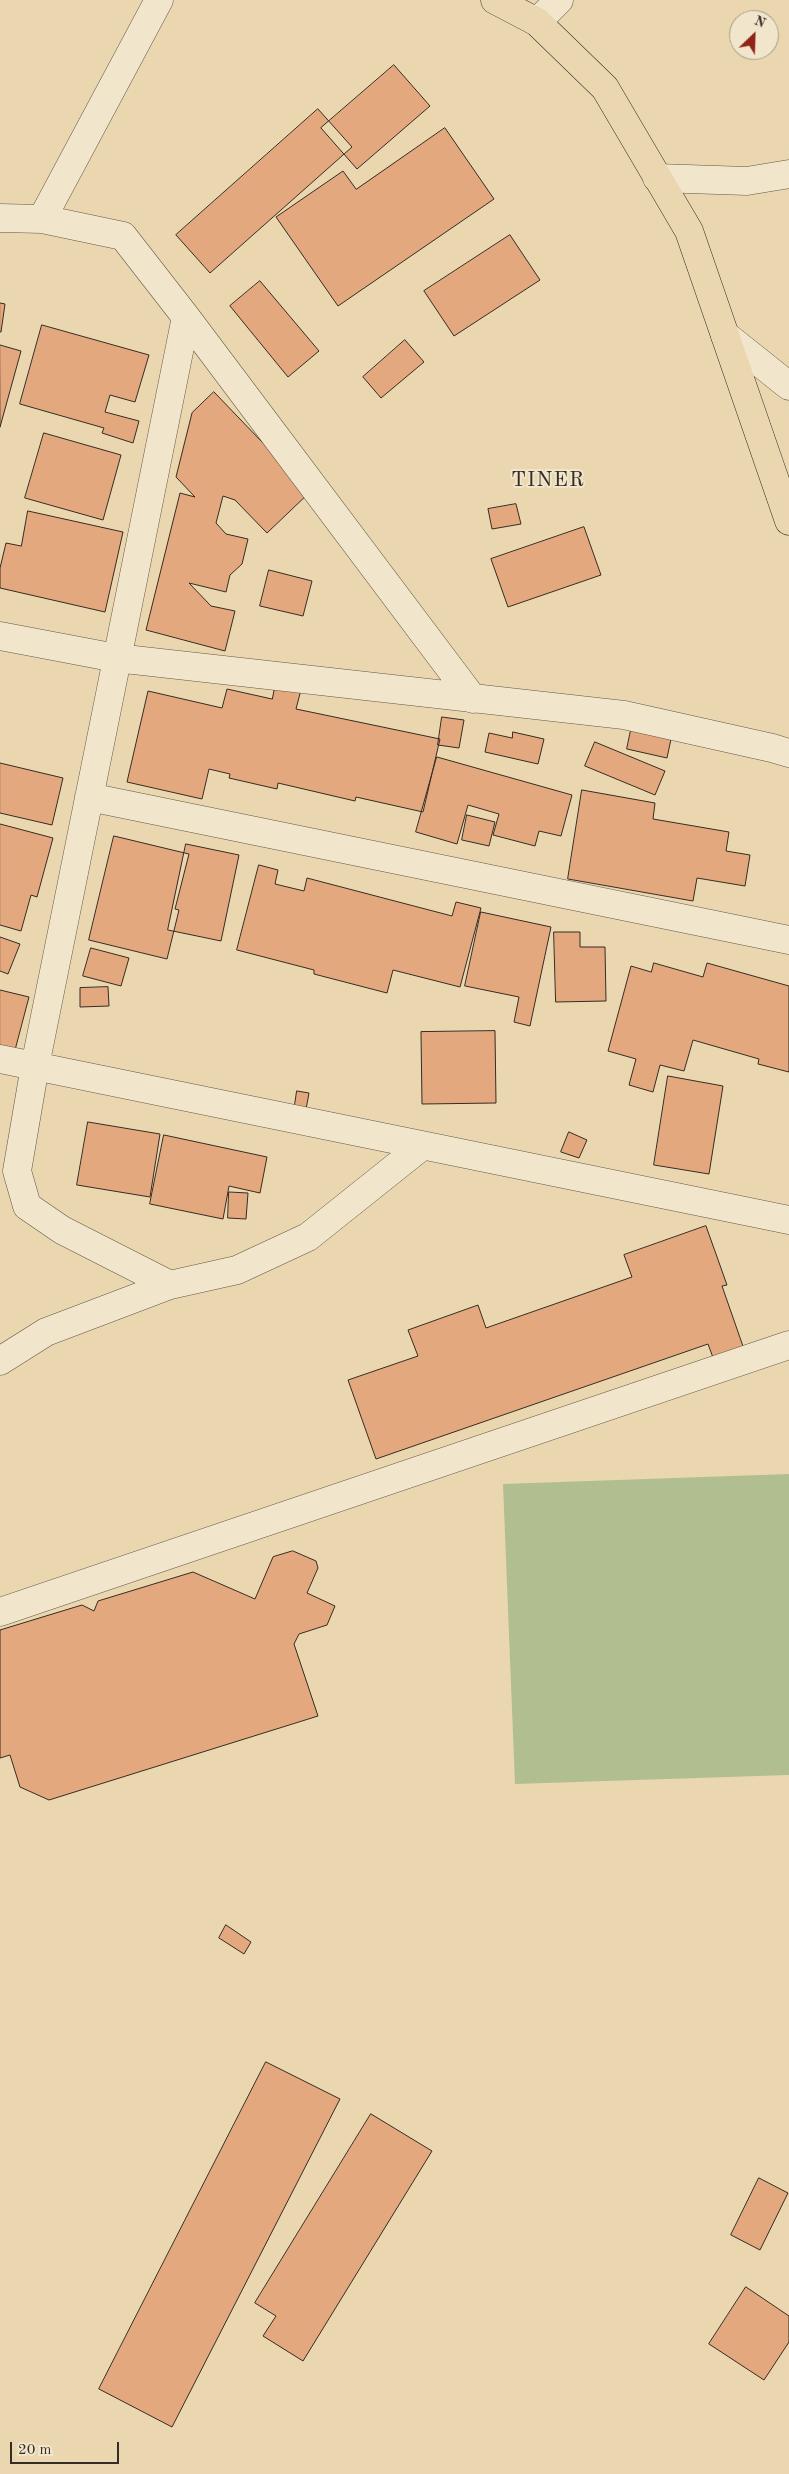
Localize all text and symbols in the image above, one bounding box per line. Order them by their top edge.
north arrow [729,10,779,60]
text: N [752,14,767,31]
district label: TINER [510,467,586,493]
scale bar [12,2432,121,2464]
text: 20 m [18,2443,52,2458]

